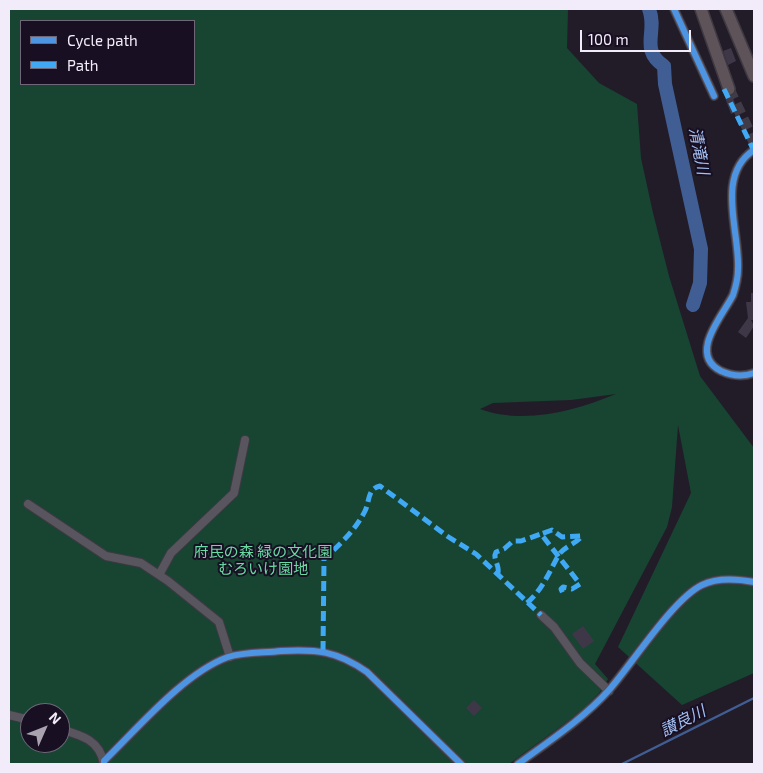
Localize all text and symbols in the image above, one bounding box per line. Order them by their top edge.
legend [20,20,195,85]
scale bar [583,20,694,52]
text: 100 m [588,30,629,48]
text: Cycle path [67,31,138,49]
text: Path [67,56,98,74]
water label: 清滝川 [685,126,713,176]
park label: 府民の森 緑の文化園 むろいけ園地 [194,543,332,578]
water label: 讃良川 [657,702,709,740]
north arrow [20,703,70,753]
text: N [46,708,65,727]

